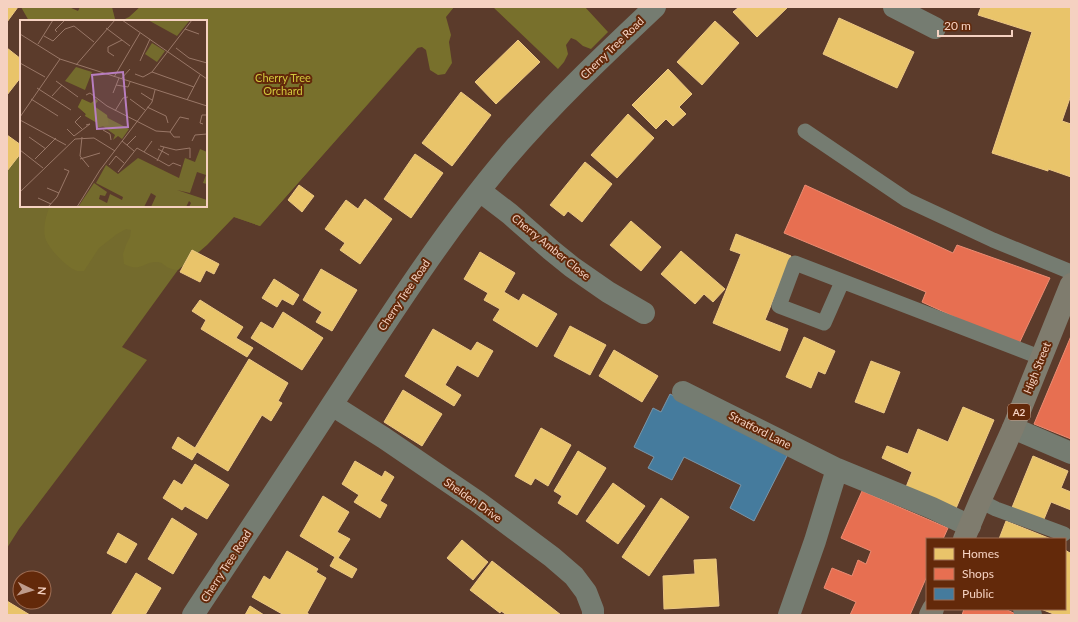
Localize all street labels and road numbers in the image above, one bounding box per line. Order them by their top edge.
street label: Cherry Tree Road [577,14,646,81]
street label: Cherry Amber Close [510,211,593,282]
street label: Cherry Tree Road [375,257,432,333]
street label: High Street [1020,340,1053,396]
road number: A2 [1008,404,1030,420]
street label: Stratford Lane [727,408,794,451]
street label: Shelden Drive [442,475,505,524]
street label: Cherry Tree Road [198,527,254,604]

